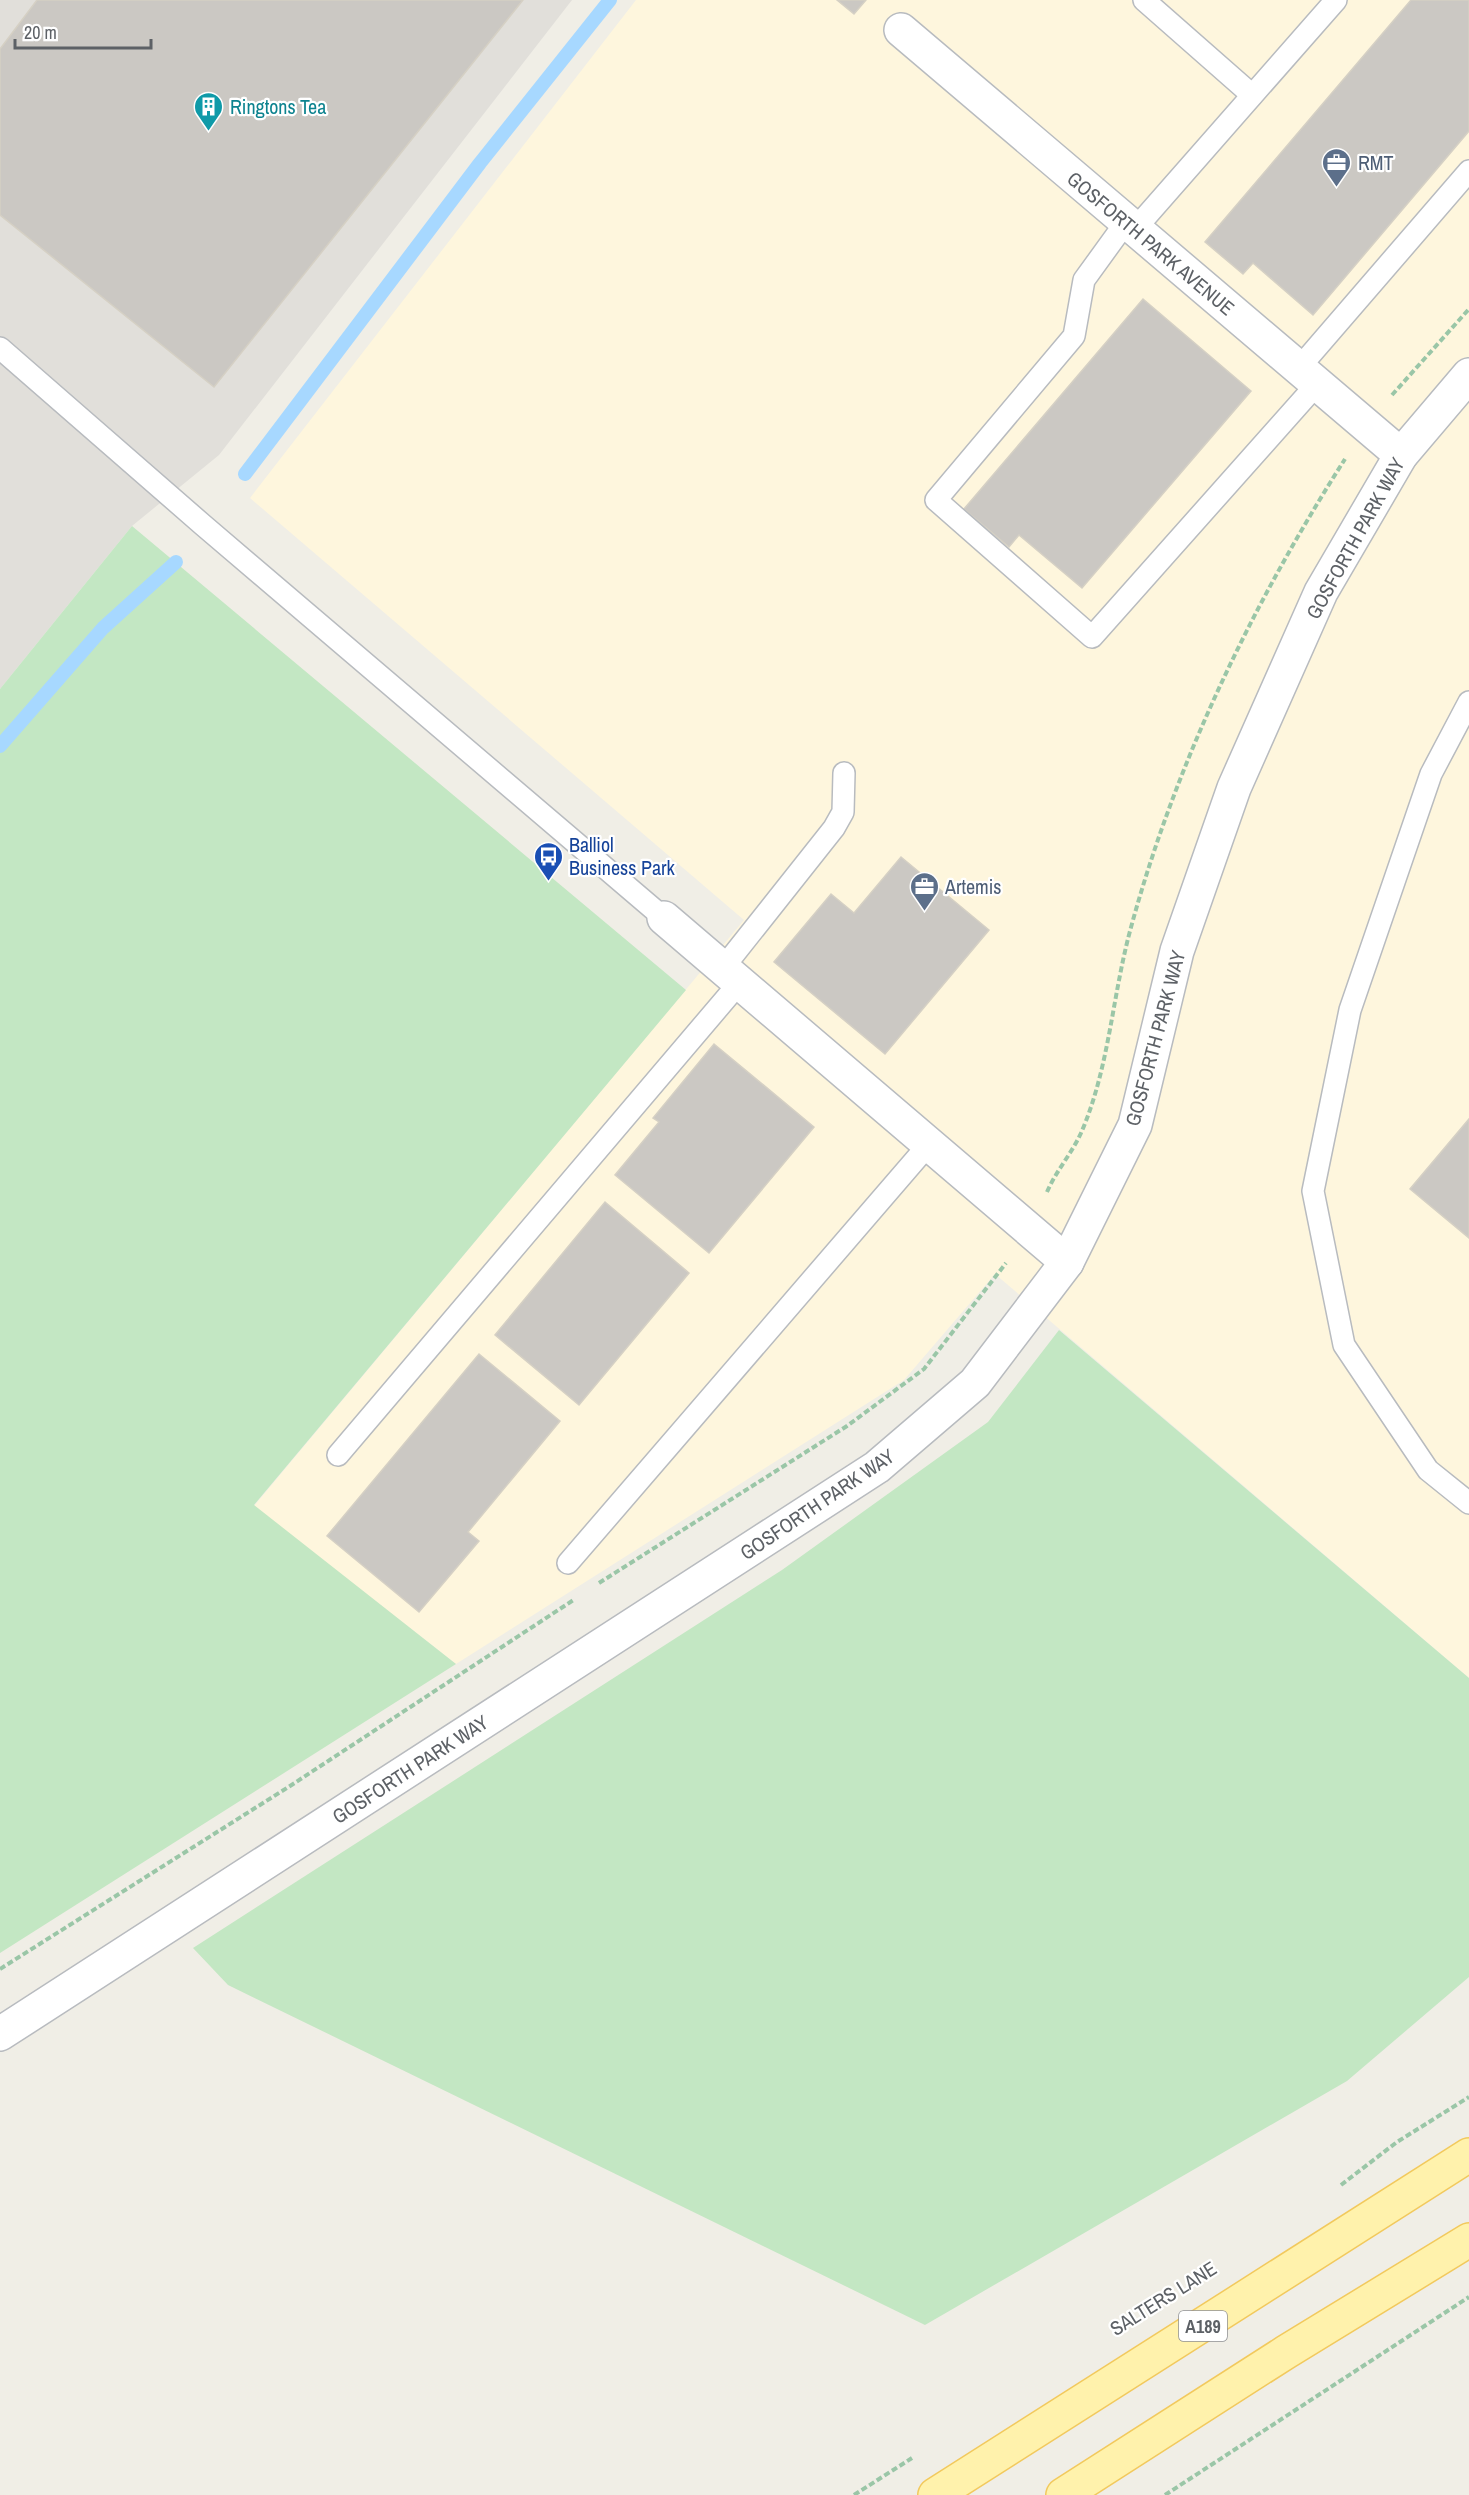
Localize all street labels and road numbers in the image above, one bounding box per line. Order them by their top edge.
street label: GOSFORTH PARK AVENUE [1062,165,1240,321]
street label: GOSFORTH PARK WAY [1299,452,1411,624]
street label: GOSFORTH PARK WAY [1119,947,1191,1129]
street label: GOSFORTH PARK WAY [735,1442,900,1566]
street label: GOSFORTH PARK WAY [327,1708,493,1830]
street label: SALTERS LANE [1105,2255,1221,2341]
road number: A189 [1179,2311,1227,2341]

